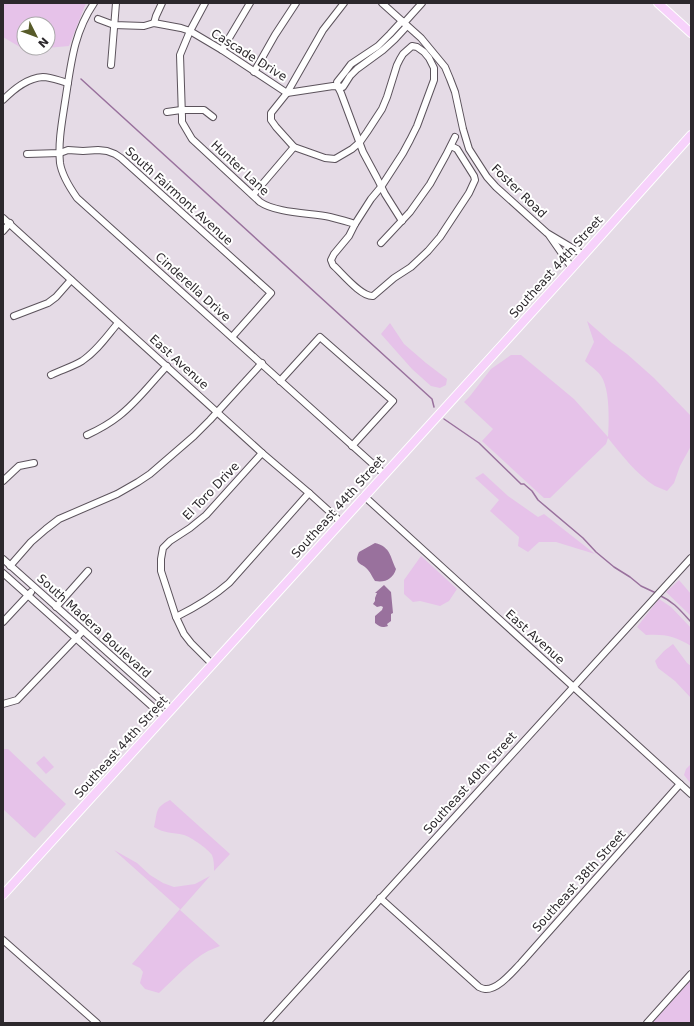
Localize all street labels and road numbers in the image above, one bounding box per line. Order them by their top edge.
street label: Cascade Drive [209,26,289,84]
street label: Hunter Lane [208,138,272,198]
street label: South Fairmont Avenue [122,144,236,248]
street label: Foster Road [489,161,549,221]
street label: Southeast 44th Street [507,213,606,321]
street label: Cinderella Drive [153,250,233,324]
street label: East Avenue [147,332,211,392]
street label: Southeast 44th Street [289,453,388,561]
street label: El Toro Drive [180,459,242,523]
street label: South Madera Boulevard [34,571,154,681]
street label: East Avenue [503,607,567,667]
street label: Southeast 44th Street [72,693,171,801]
street label: Southeast 40th Street [421,729,520,837]
street label: Southeast 38th Street [530,827,629,935]

